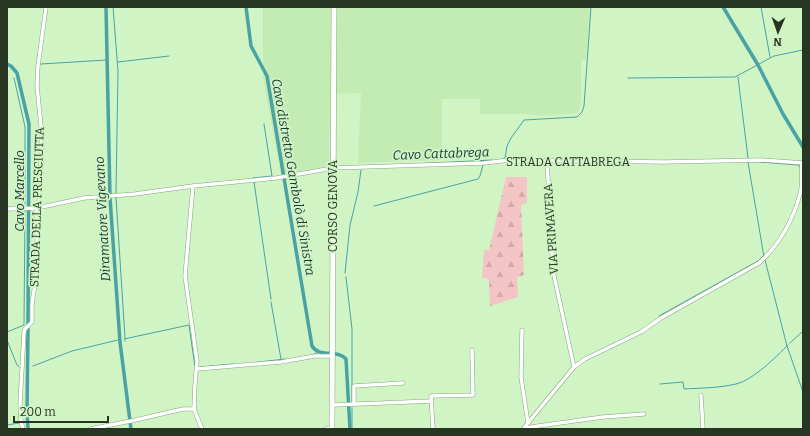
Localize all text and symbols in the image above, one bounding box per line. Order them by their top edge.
north arrow [758,12,798,52]
text: N [773,35,782,48]
water label: Cavo distretto Gambolò di Sinistra [269,77,318,277]
street label: STRADA DELLA PRESCIUTTA [27,126,47,287]
water label: Cavo Cattabrega [392,144,490,163]
water label: Cavo Marcello [12,150,27,232]
street label: STRADA CATTABREGA [506,155,631,169]
water label: Diramatore Vigevano [92,156,113,282]
street label: CORSO GENOVA [326,159,340,252]
street label: VIA PRIMAVERA [541,183,561,275]
scale bar [14,398,108,424]
text: 200 m [20,405,56,419]

